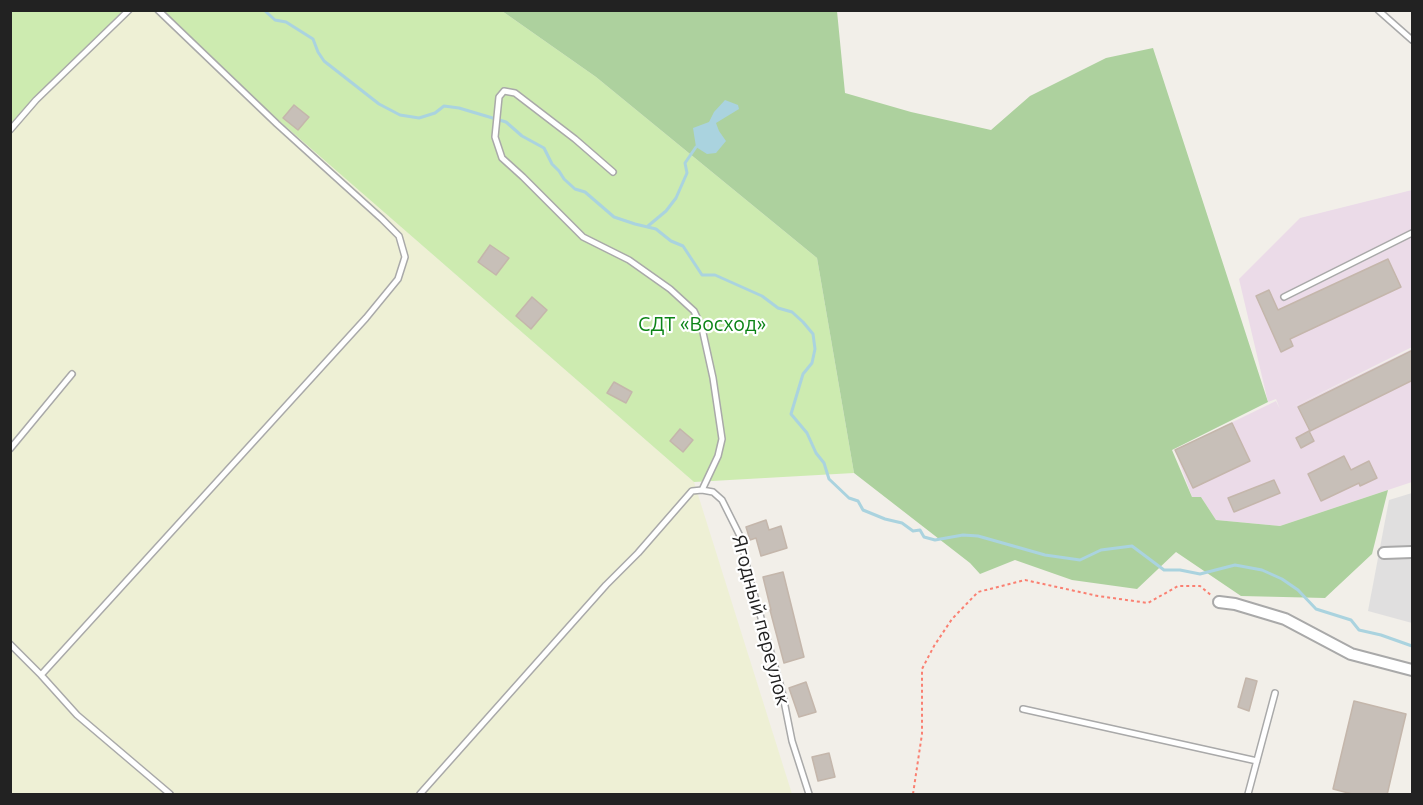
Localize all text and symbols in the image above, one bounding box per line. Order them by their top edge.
park label: СДТ «Восход» [638,312,766,336]
street label: Ягодный переулок [727,532,795,708]

